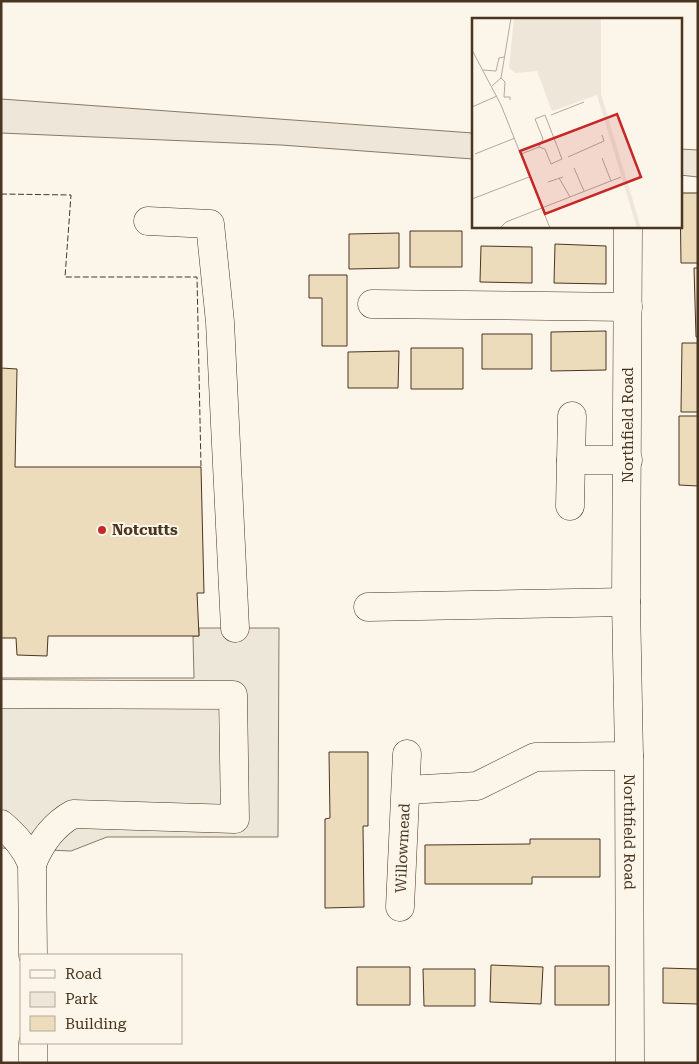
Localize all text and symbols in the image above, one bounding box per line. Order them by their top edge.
inset map [472,18,682,228]
street label: Northfield Road [619,367,637,483]
place label: Notcutts [112,521,178,539]
marker: Notcutts [96,524,108,536]
street label: Northfield Road [620,774,638,890]
street label: Willowmead [392,802,414,893]
legend [20,954,182,1044]
text: Road [65,965,102,983]
text: Park [65,990,99,1008]
text: Building [65,1015,127,1033]

